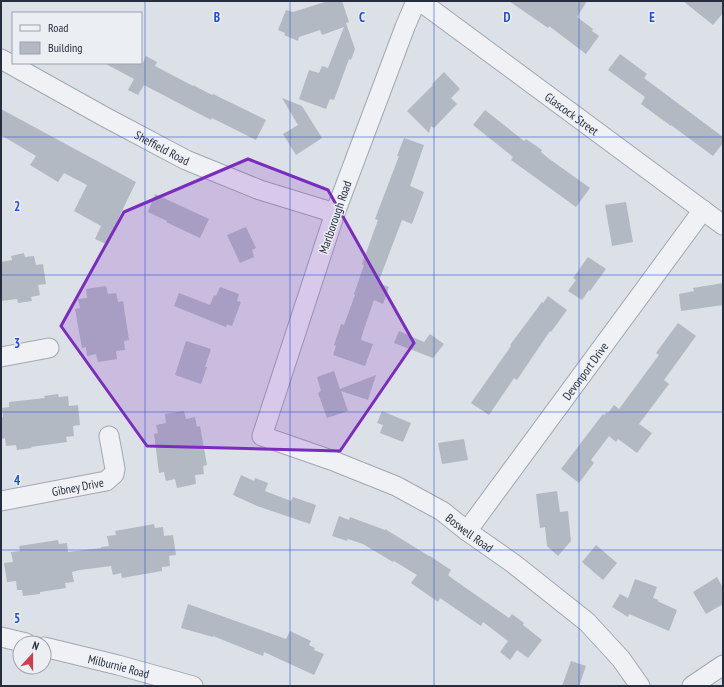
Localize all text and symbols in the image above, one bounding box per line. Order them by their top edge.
text: B [214,9,220,26]
text: C [359,9,365,26]
text: D [504,9,511,26]
text: E [649,9,655,26]
legend [12,12,142,64]
text: Road [48,20,68,35]
text: Building [48,40,83,55]
street label: Glascock Street [542,89,602,139]
street label: Sheffield Road [132,127,192,168]
street label: Marlborough Road [316,179,354,255]
text: 2 [14,198,20,215]
text: 3 [14,335,20,352]
street label: Devonport Drive [559,339,611,402]
text: 4 [14,472,21,489]
street label: Gibney Drive [51,474,105,499]
street label: Boswell Road [443,510,496,555]
text: 5 [14,610,20,627]
north arrow [12,635,52,675]
text: N [30,638,41,653]
street label: Milburnie Road [87,651,151,681]

